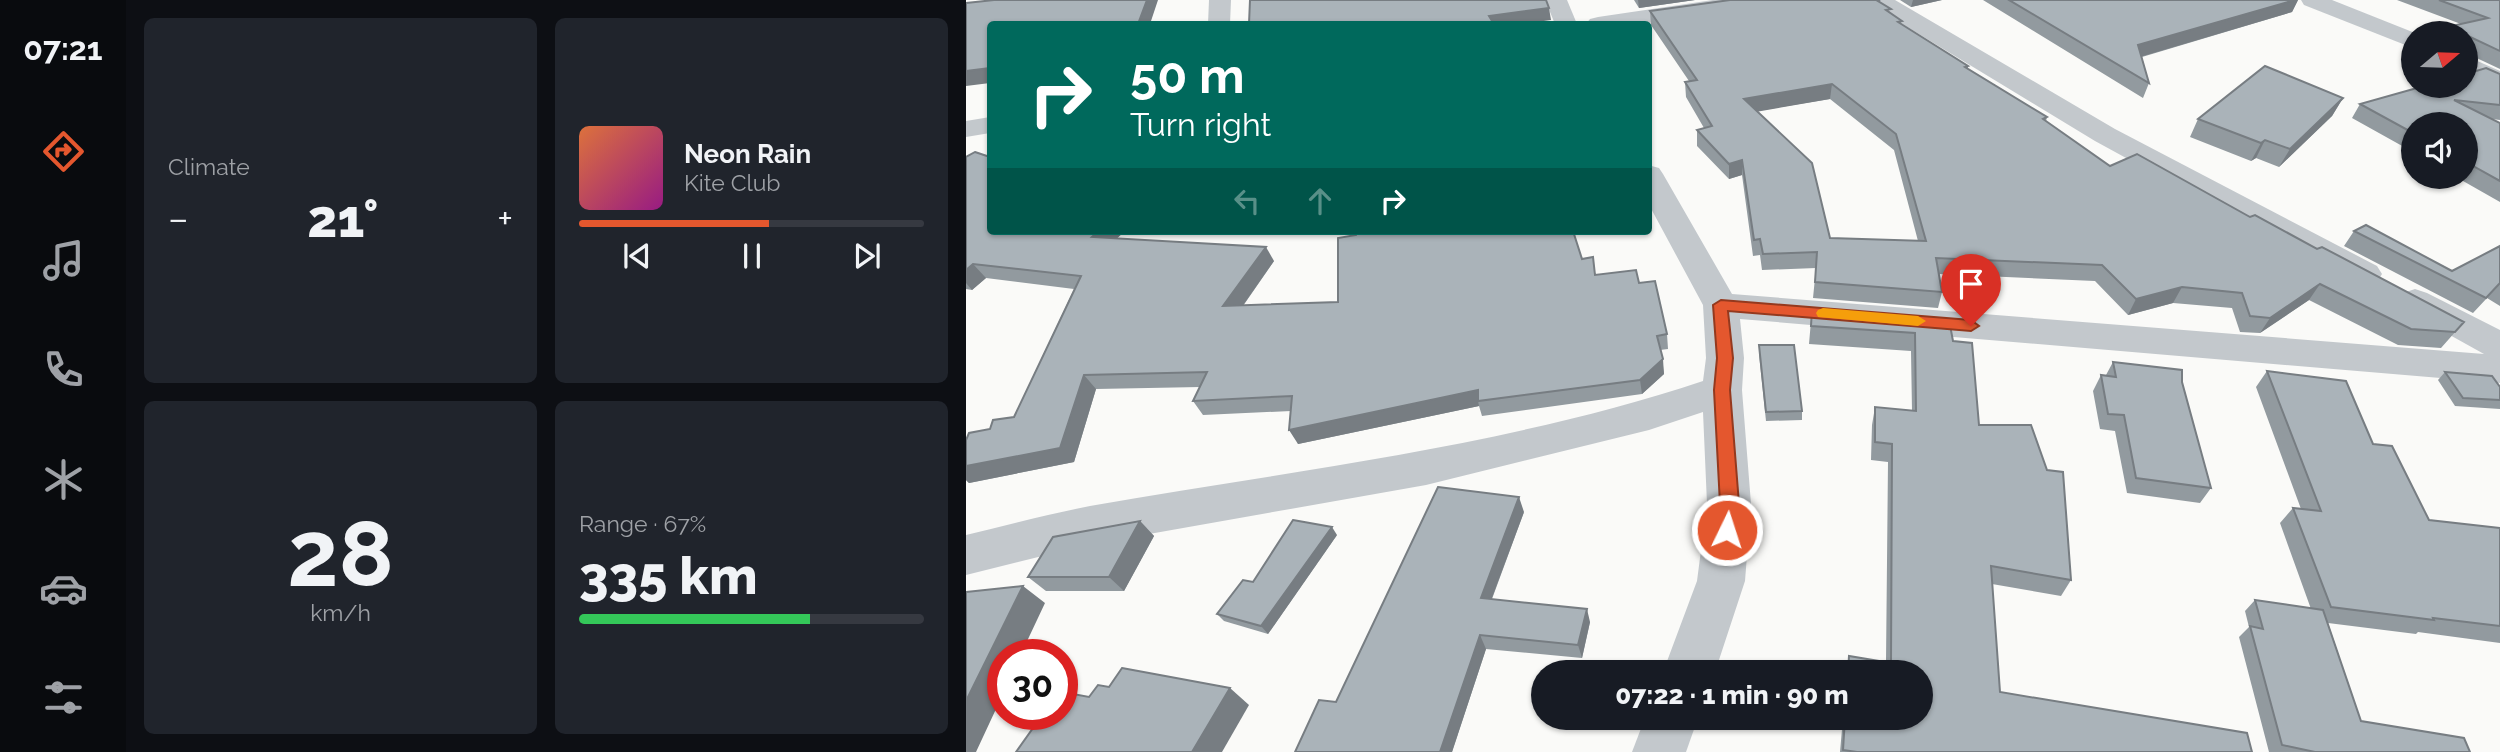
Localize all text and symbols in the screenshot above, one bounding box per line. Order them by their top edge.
north arrow [2401,21,2478,98]
map controls [2401,21,2478,189]
text: 07:21 [23,30,103,67]
text: 50 m [1130,47,1245,104]
icon: right [1015,49,1106,140]
text: Turn right [1130,106,1271,143]
button: sound [2401,112,2478,189]
icon: directions [39,127,88,176]
text: Neon Rain [684,139,811,169]
text: Climate [168,153,250,180]
text: Kite Club [684,169,781,196]
icon: left [1228,182,1266,220]
icon: ahead [1301,182,1339,220]
icon: right [1374,182,1412,220]
text: 21° [307,188,378,249]
text: − [168,196,188,241]
text: + [497,196,513,241]
icon: music [39,236,88,285]
icon: previous [618,237,656,275]
icon: pause [733,237,771,275]
icon: next [848,237,886,275]
pin [1941,254,2001,326]
icon: arrive [1952,265,1990,303]
icon: phone [39,345,88,394]
icon: climate [39,455,88,504]
position arrow [1690,493,1764,567]
text: 28 [287,500,394,607]
text: Range · 67% [579,510,706,537]
text: 335 km [579,545,758,606]
icon: car [39,564,88,613]
text: km/h [310,599,371,626]
speed limit sign: 30 [987,639,1078,730]
icon: filters [39,673,88,722]
text: 07:22 · 1 min · 90 m [1615,680,1849,710]

